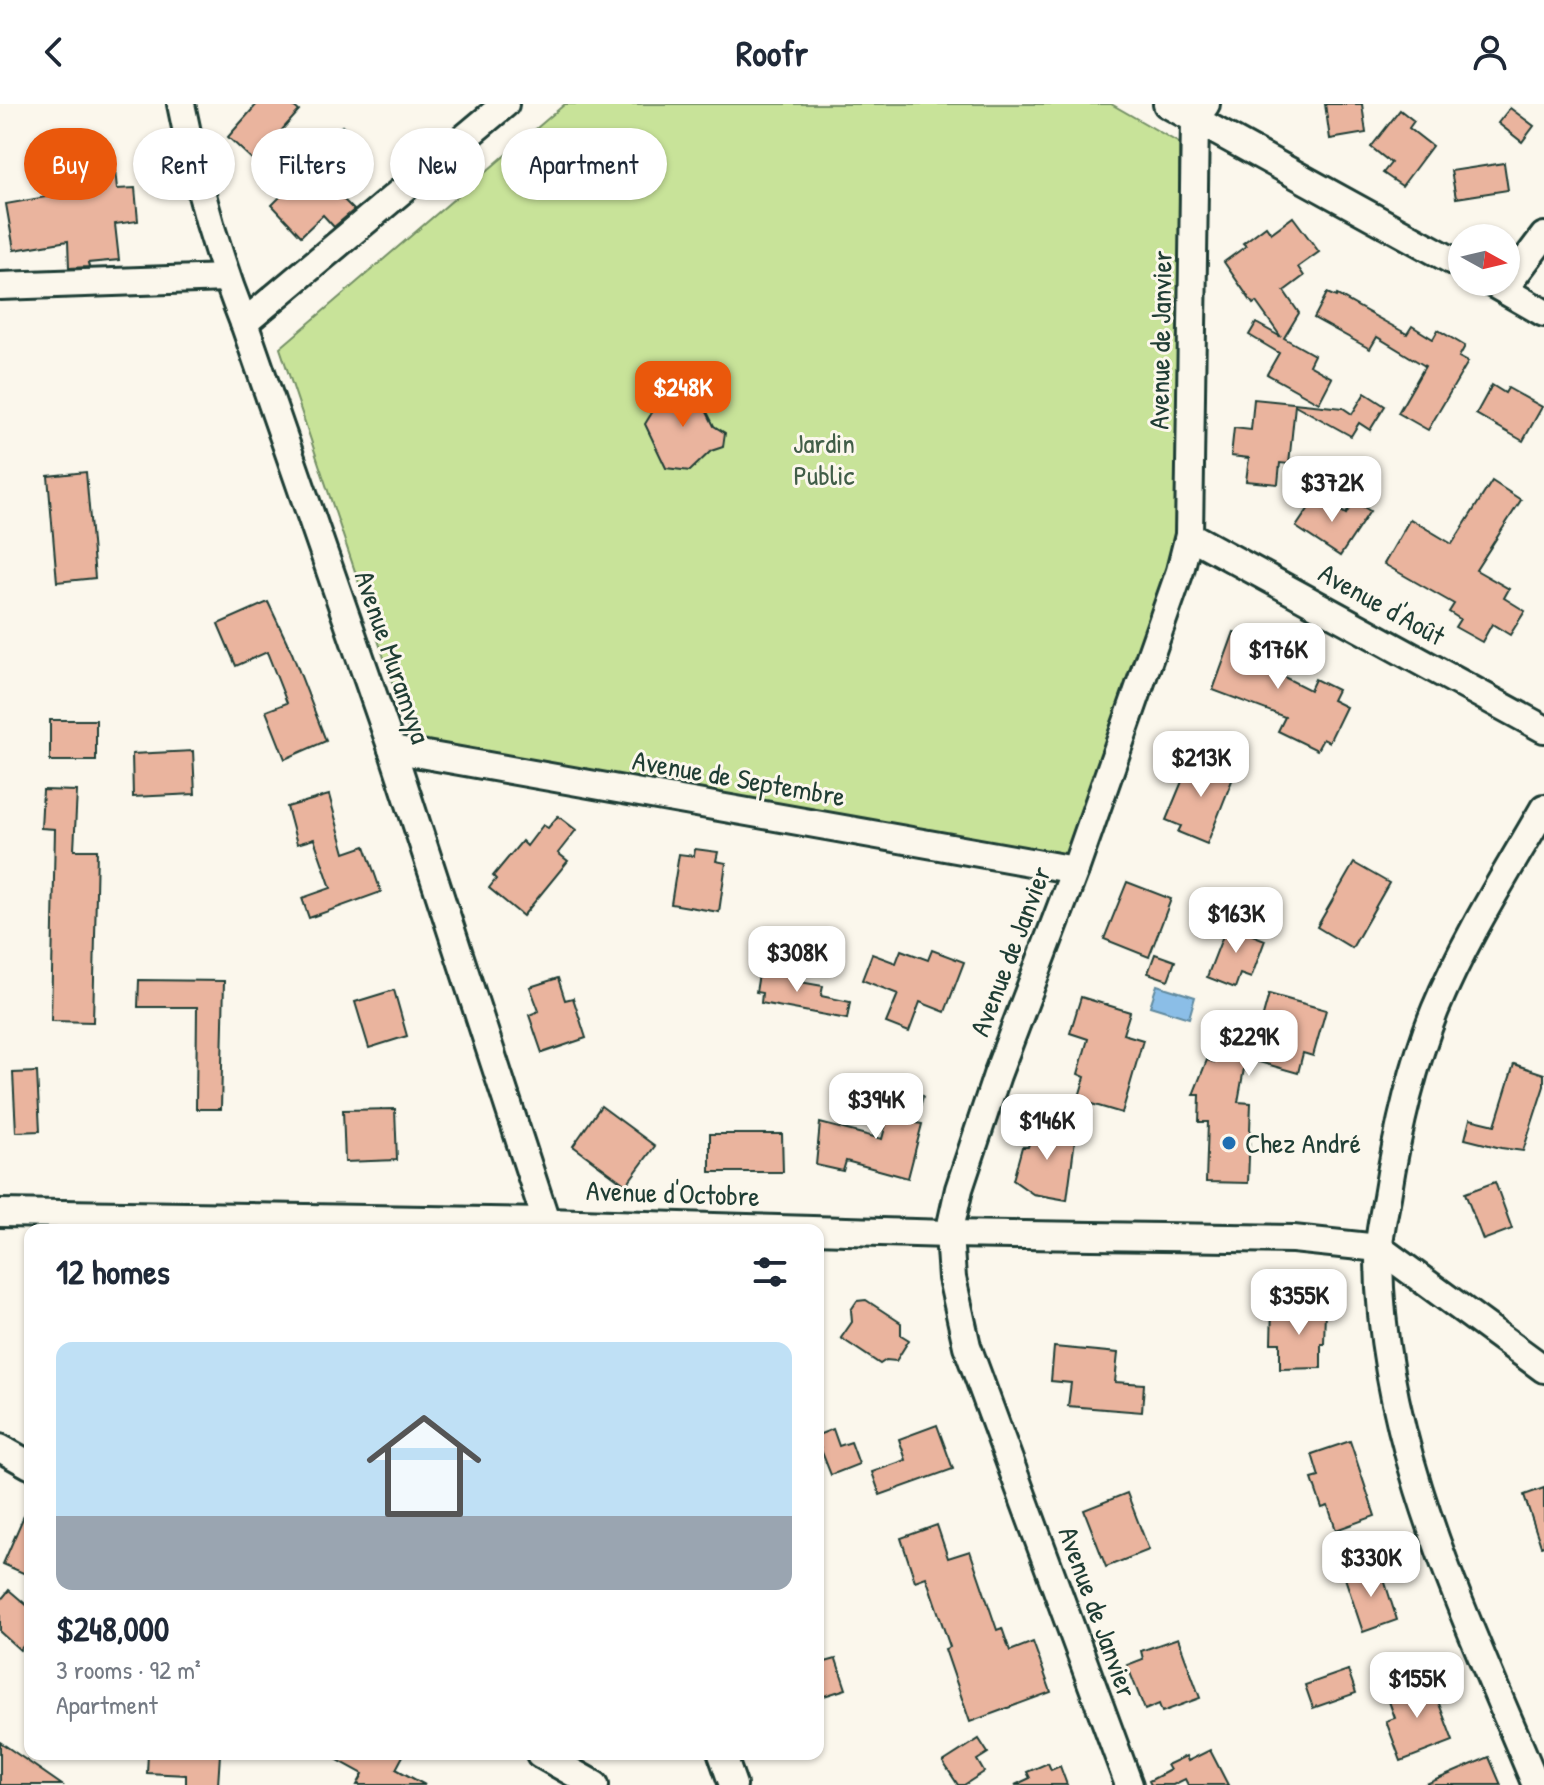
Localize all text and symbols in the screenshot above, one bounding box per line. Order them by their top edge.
text: Roofr [736,28,808,77]
icon: back [32,30,76,74]
icon: person [1468,30,1512,74]
chip: Buy [24,128,117,200]
chip: Rent [133,128,235,200]
chip: Filters [251,128,374,200]
chip: New [390,128,485,200]
chip: Apartment [501,128,667,200]
north arrow [1448,224,1520,296]
map controls [1448,224,1520,296]
street label: Avenue de Janvier [1139,250,1181,430]
pin: $248K [627,361,739,429]
text: $248K [653,369,713,404]
park label: Jardin Public [793,424,855,494]
pin: $372K [1276,456,1388,524]
text: $372K [1300,464,1364,499]
street label: Avenue d'Août [1312,554,1452,654]
street label: Avenue Muramvya [346,566,440,748]
pin: $176K [1222,623,1334,691]
text: $176K [1248,631,1308,666]
pin: $213K [1145,731,1257,799]
text: $213K [1171,739,1231,774]
street label: Avenue de Septembre [630,741,848,815]
street label: Avenue de Janvier [960,860,1060,1042]
pin: $163K [1180,887,1292,955]
text: $163K [1207,895,1265,930]
pin: $308K [741,926,853,994]
text: $308K [766,934,828,969]
pin: $229K [1193,1010,1305,1078]
text: $229K [1219,1018,1279,1053]
pin: $394K [820,1073,932,1141]
text: $394K [847,1081,905,1116]
pin: $146K [991,1094,1103,1162]
text: $146K [1019,1102,1075,1137]
place label: Chez André [1245,1124,1361,1162]
marker: Chez André [1220,1134,1238,1152]
street label: Avenue d'Octobre [585,1171,761,1215]
text: 12 homes [56,1249,170,1295]
icon: filters [748,1250,792,1294]
pin: $355K [1243,1269,1355,1337]
text: $355K [1269,1277,1329,1312]
icon: home [352,1394,496,1538]
street label: Avenue de Janvier [1049,1521,1147,1703]
pin: $330K [1315,1531,1427,1599]
text: $330K [1340,1539,1402,1574]
text: $248,000 [56,1606,169,1652]
text: 3 rooms · 92 m² [56,1652,201,1687]
pin: $155K [1361,1652,1473,1720]
text: $155K [1388,1660,1446,1695]
text: Apartment [56,1687,158,1722]

